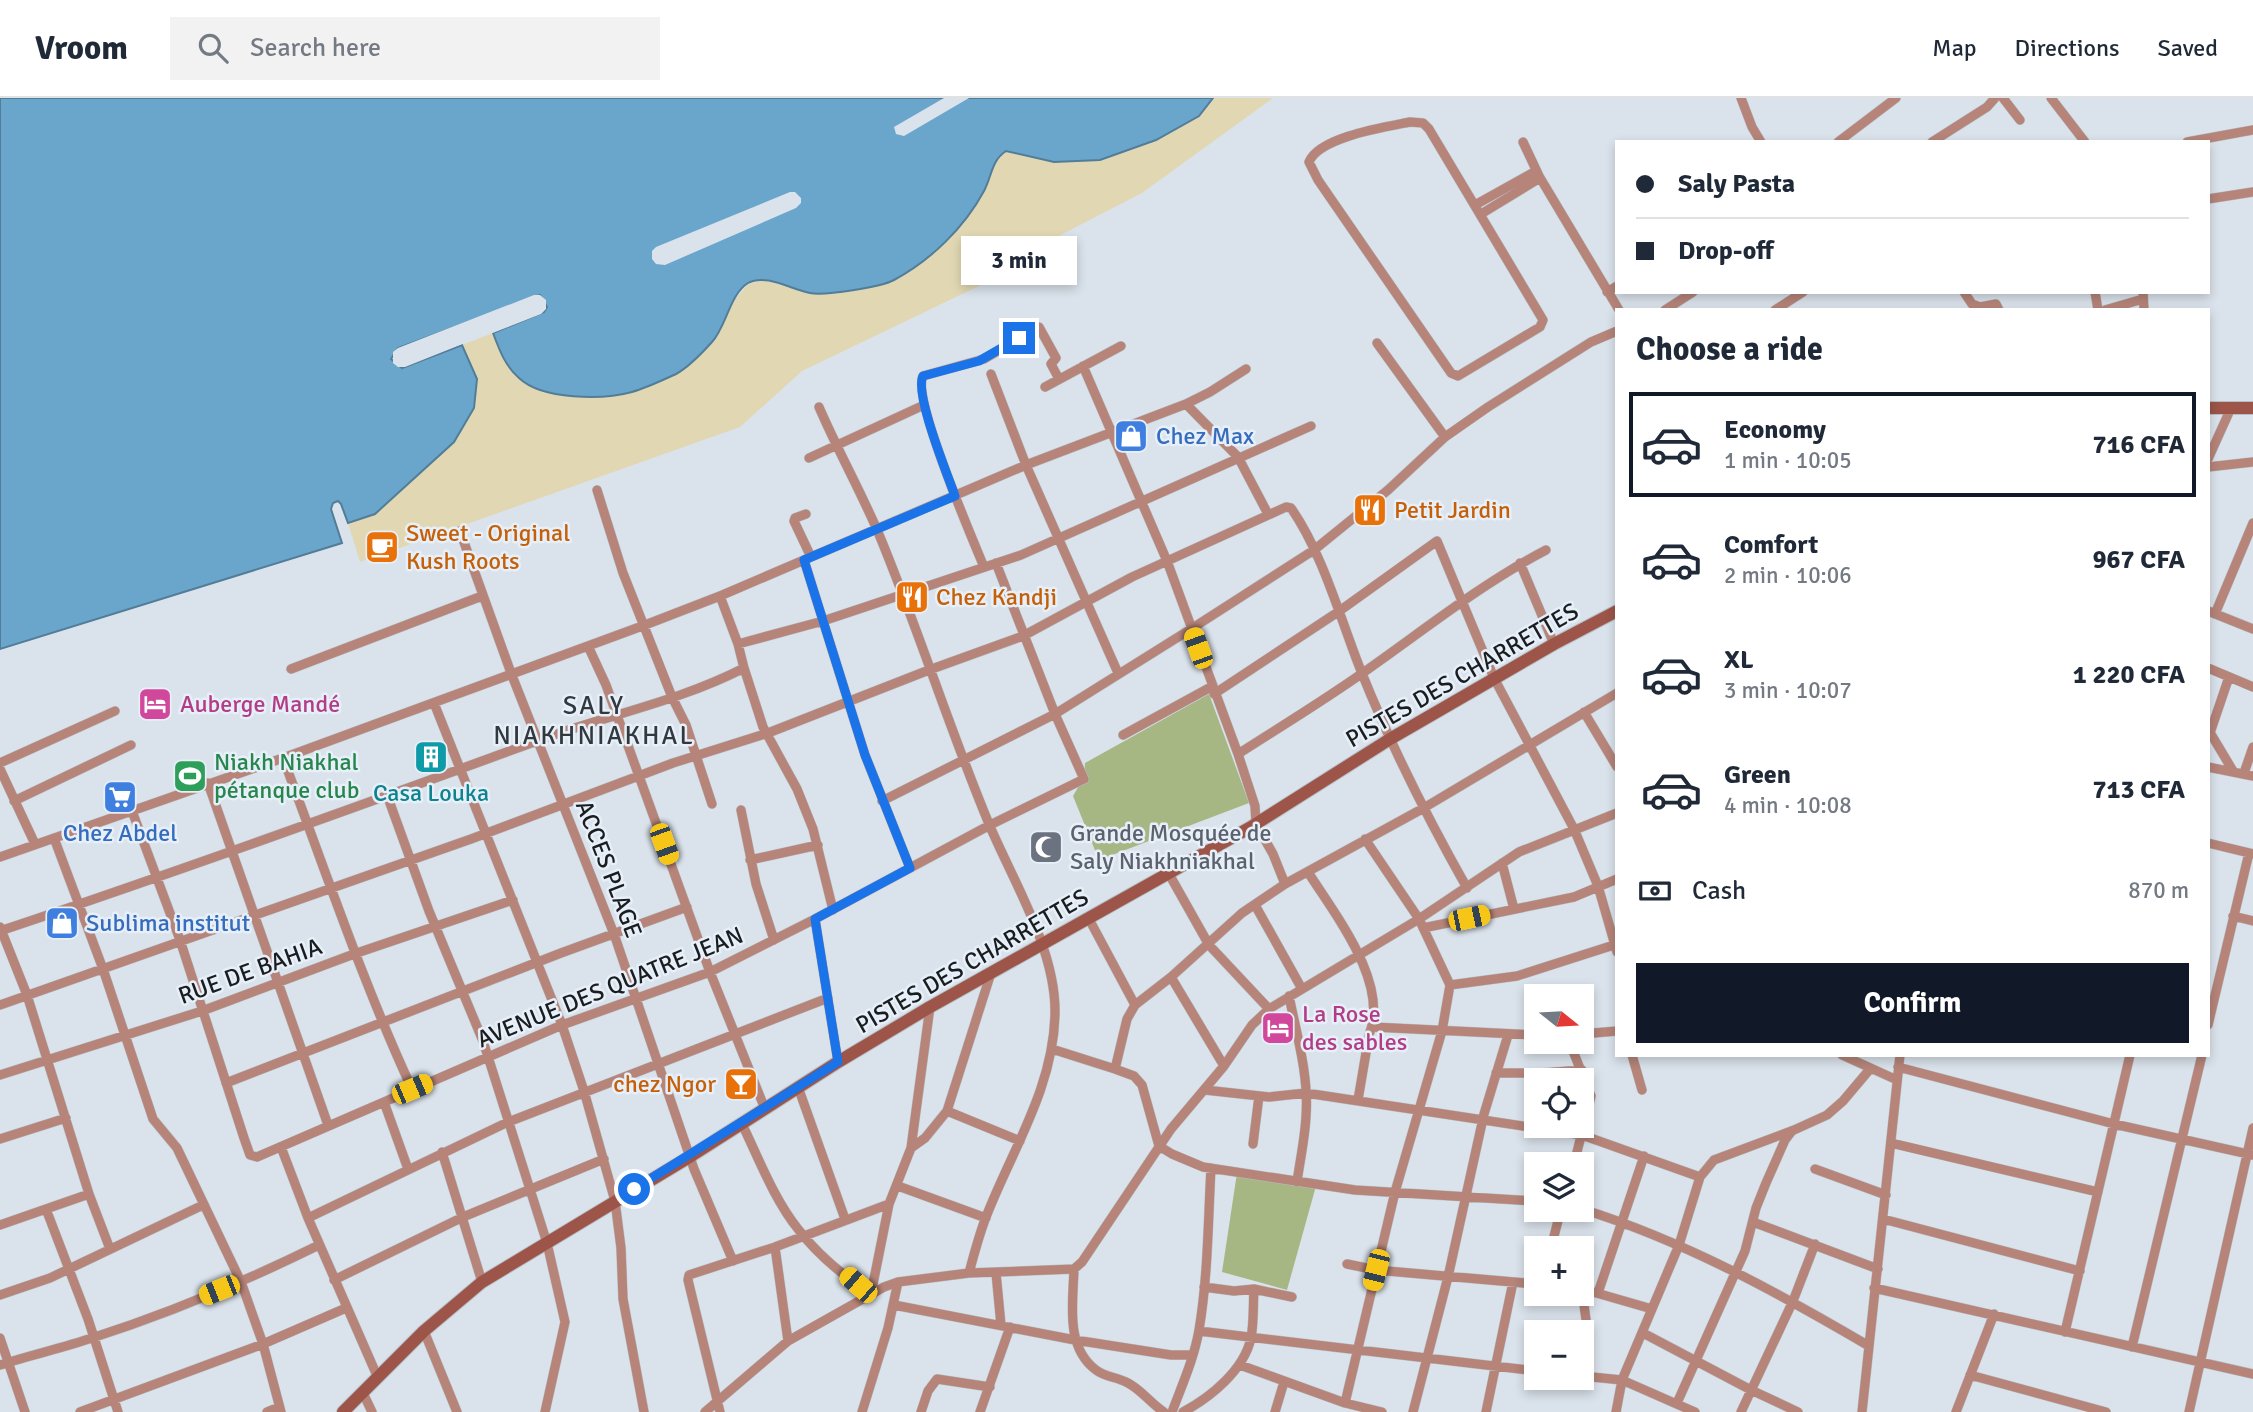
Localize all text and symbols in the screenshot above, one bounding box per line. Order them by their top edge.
search box [170,17,660,80]
text: Vroom [35,28,128,69]
icon: search [194,29,232,67]
text: Search here [250,32,381,64]
text: Map [1932,33,1977,63]
text: Directions [2015,33,2120,63]
text: Saved [2158,33,2218,63]
text: Saly Pasta [1678,168,1795,200]
text: Drop-off [1678,235,1774,267]
callout: 3 min [961,236,1077,286]
text: 3 min [991,246,1047,275]
route end [1003,322,1035,354]
text: Choose a ride [1636,330,1823,369]
icon: car [1640,413,1703,476]
text: Economy [1724,414,1826,446]
shop icon: Chez Max [1112,417,1150,455]
place label: Chez Max [1156,421,1254,451]
text: 716 CFA [2093,429,2185,461]
text: 1 min · 10:05 [1724,446,1852,475]
restaurant icon: Petit Jardin [1351,491,1389,529]
place label: Petit Jardin [1394,495,1511,525]
place label: Sweet - Original Kush Roots [406,518,570,576]
cafe icon: Sweet - Original Kush Roots [363,528,401,566]
icon: car [1640,528,1703,591]
text: Comfort [1724,529,1818,561]
text: 967 CFA [2093,544,2185,576]
text: 2 min · 10:06 [1724,561,1852,590]
restaurant icon: Chez Kandji [893,578,931,616]
place label: Chez Kandji [936,582,1057,612]
street label: PISTES DES CHARRETTES [1340,596,1584,754]
car [1181,625,1216,671]
icon: car [1640,643,1703,706]
text: XL [1724,644,1754,676]
text: 1 220 CFA [2073,659,2185,691]
text: 3 min · 10:07 [1724,676,1852,705]
hotel icon: Auberge Mandé [136,685,174,723]
place label: Auberge Mandé [180,689,340,719]
district label: SALY NIAKHNIAKHAL [493,690,695,752]
building icon: Casa Louka [412,738,450,776]
place label: Niakh Niakhal pétanque club [214,747,359,805]
sports icon: Niakh Niakhal pétanque club [171,757,209,795]
icon: car [1640,758,1703,821]
text: Green [1724,759,1791,791]
text: 713 CFA [2093,774,2185,806]
supermarket icon: Chez Abdel [101,778,139,816]
place label: Casa Louka [373,778,489,808]
text: 4 min · 10:08 [1724,791,1852,820]
street label: ACCES PLAGE [569,796,649,942]
place label: Chez Abdel [63,818,177,848]
place label: Grande Mosquée de Saly Niakhniakhal [1070,818,1272,876]
car [647,821,682,867]
mosque icon: Grande Mosquée de Saly Niakhniakhal [1027,828,1065,866]
icon: cash [1636,872,1674,910]
text: Cash [1692,875,1746,907]
text: 870 m [2128,876,2189,905]
street label: PISTES DES CHARRETTES [850,882,1094,1040]
car [1447,903,1492,933]
shop icon: Sublima institut [43,904,81,942]
place label: Sublima institut [86,908,250,938]
street label: AVENUE DES QUATRE JEAN [472,920,748,1054]
street label: RUE DE BAHIA [174,931,326,1011]
button: Confirm [1636,963,2189,1043]
north arrow [1524,984,1594,1054]
map controls [1524,984,1594,1390]
place label: La Rose des sables [1302,999,1407,1057]
hotel icon: La Rose des sables [1259,1009,1297,1047]
bar icon: chez Ngor [722,1065,760,1103]
button: locate [1524,1068,1594,1138]
place label: chez Ngor [613,1069,716,1099]
car [389,1071,436,1107]
button: layers [1524,1152,1594,1222]
route start [618,1173,650,1205]
button: + [1524,1236,1594,1306]
car [1361,1247,1392,1293]
car [836,1263,881,1307]
car [196,1272,243,1308]
button: − [1524,1320,1594,1390]

